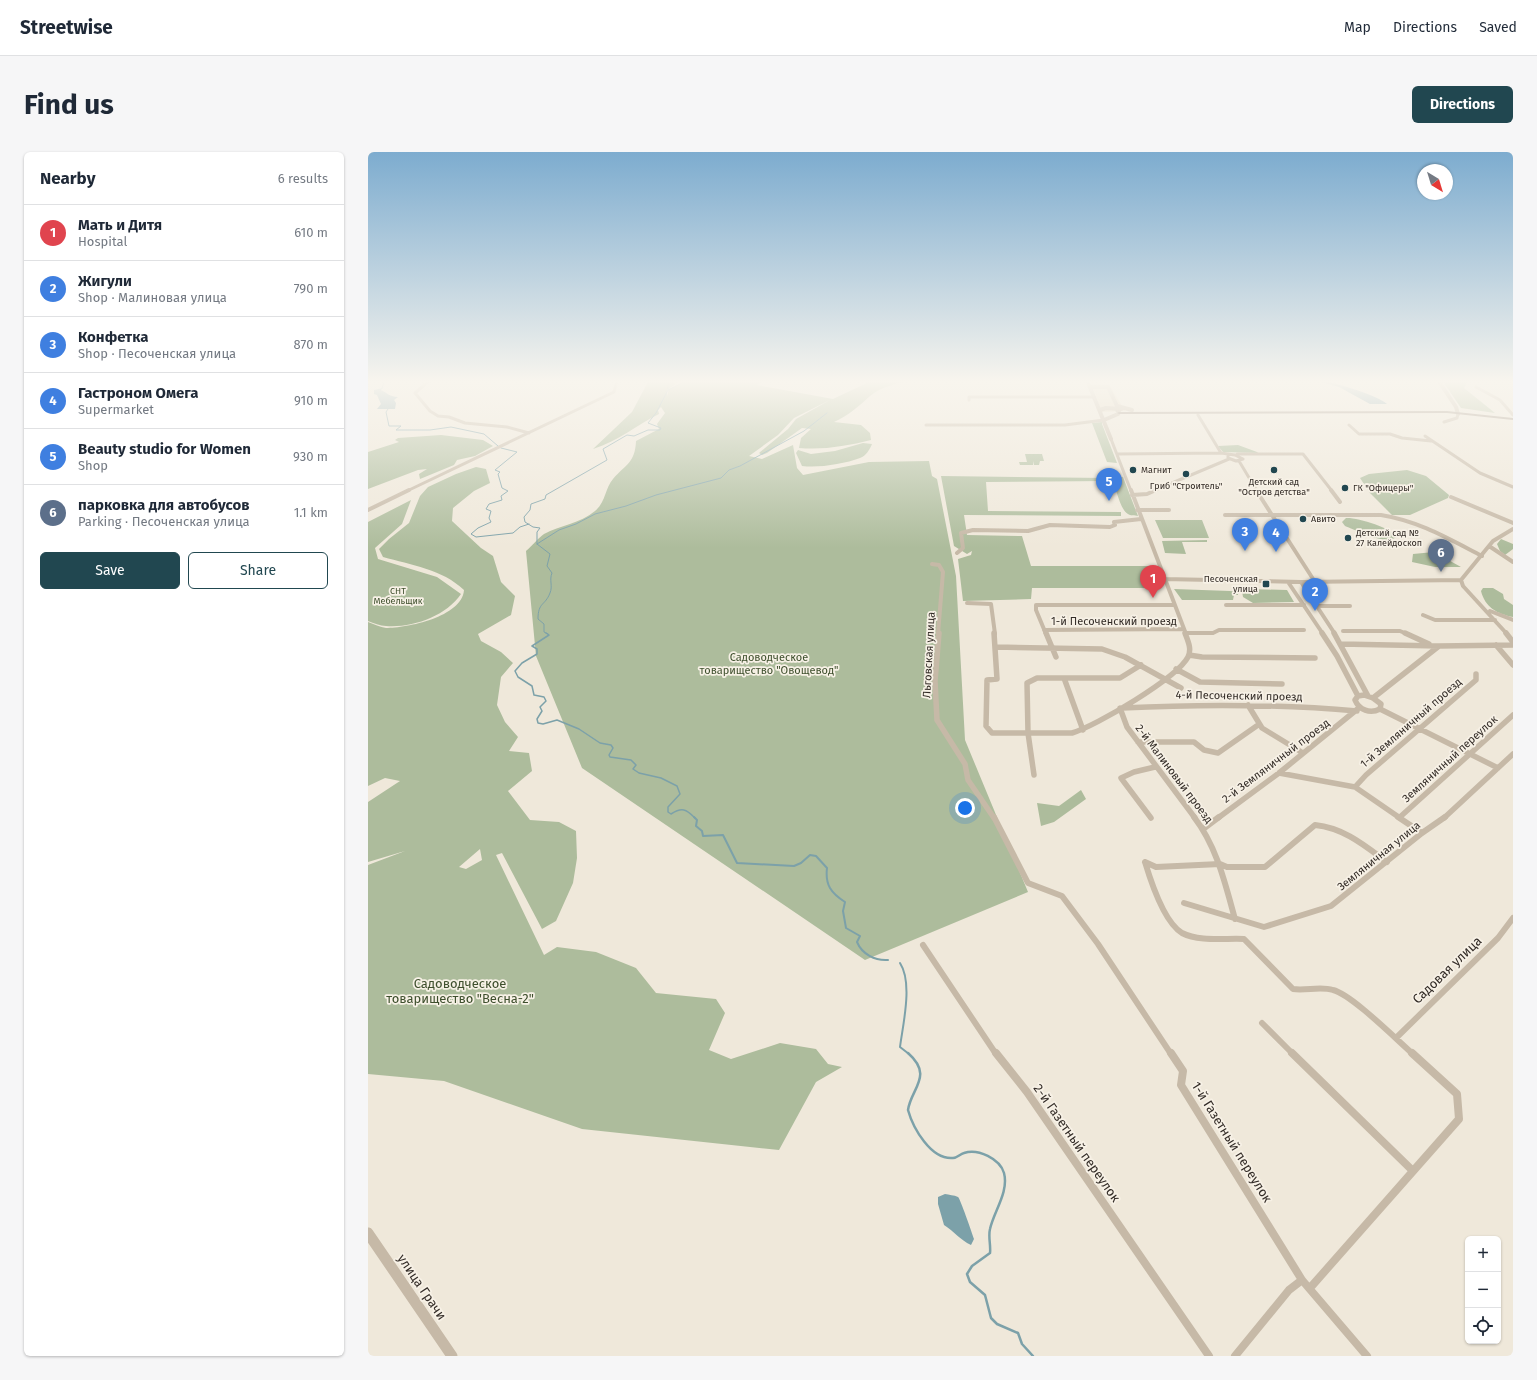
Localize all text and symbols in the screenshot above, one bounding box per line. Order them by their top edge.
text: Streetwise [20,16,113,39]
text: Map [1344,19,1371,36]
text: Directions [1393,19,1457,36]
text: Saved [1479,19,1517,36]
button: Directions [1412,86,1513,123]
text: Find us [24,88,114,121]
north arrow [1417,164,1453,200]
text: Nearby [40,168,95,189]
text: 6 results [278,171,328,186]
text: Мать и Дитя [78,216,162,234]
text: 1 [50,225,56,240]
text: 610 m [294,225,328,240]
text: Hospital [78,234,127,249]
text: Жигули [78,272,132,290]
text: 2 [50,281,56,296]
text: 790 m [294,281,328,296]
text: Shop · Малиновая улица [78,290,227,305]
text: Конфетка [78,328,148,346]
text: 3 [50,337,56,352]
text: 870 m [294,337,328,352]
text: Shop · Песоченская улица [78,346,236,361]
text: Гастроном Омега [78,384,198,402]
text: 4 [49,393,57,408]
text: 910 m [294,393,328,408]
text: Supermarket [78,402,154,417]
text: Beauty studio for Women [78,440,251,458]
text: 5 [50,449,56,464]
text: 930 m [293,449,328,464]
text: Shop [78,458,108,473]
marker: Магнит [1128,465,1138,475]
place label: Магнит [1141,465,1172,475]
marker: Детский сад "Остров детства" [1269,465,1279,475]
pin: 5 [1096,468,1122,501]
marker: Гриб "Строитель" [1181,469,1191,479]
place label: Детский сад "Остров детства" [1238,477,1310,497]
place label: Гриб "Строитель" [1150,481,1223,491]
marker: ГК "Офицеры" [1340,483,1350,493]
place label: ГК "Офицеры" [1353,483,1414,493]
text: парковка для автобусов [78,496,250,514]
text: 6 [49,505,57,520]
text: 1.1 km [294,505,328,520]
text: Parking · Песоченская улица [78,514,250,529]
marker: Авито [1298,514,1308,524]
place label: Авито [1311,514,1336,524]
pin: 3 [1232,518,1258,551]
pin: 4 [1263,519,1289,552]
place label: Детский сад № 27 Калейдоскоп [1355,528,1422,548]
marker: Детский сад № 27 Калейдоскоп [1343,533,1353,543]
pin: 6 [1428,539,1454,572]
button: Save [40,552,180,589]
button: Share [188,552,328,589]
pin: 1 [1140,565,1166,598]
place label: Песоченская улица [1204,574,1258,594]
pin: 2 [1302,578,1328,611]
marker: Песоченская улица [1261,579,1271,589]
park label: СНТ Мебельщик [374,586,423,606]
street label: Льговская улица [920,612,938,698]
street label: 1-й Песоченский проезд [1051,615,1177,628]
park label: Садоводческое товарищество "Овощевод" [700,651,838,677]
street label: 1-й Земляничный проезд [1358,675,1464,771]
street label: 4-й Песоченский проезд [1175,688,1303,704]
street label: Земляничный переулок [1400,713,1500,805]
street label: 2-й Земляничный проезд [1220,716,1332,806]
street label: 2-й Малиновый проезд [1133,722,1215,826]
your location [955,798,975,818]
street label: Земляничная улица [1335,819,1423,893]
street label: Садовая улица [1409,933,1485,1007]
park label: Садоводческое товарищество "Весна-2" [386,976,534,1006]
street label: 1-й Газетный переулок [1189,1079,1275,1205]
street label: 2-й Газетный переулок [1031,1081,1124,1205]
map controls [1465,1236,1501,1344]
button: + [1465,1236,1501,1272]
street label: улица Грачи [395,1251,449,1323]
button: − [1465,1272,1501,1308]
button: locate [1465,1308,1501,1344]

